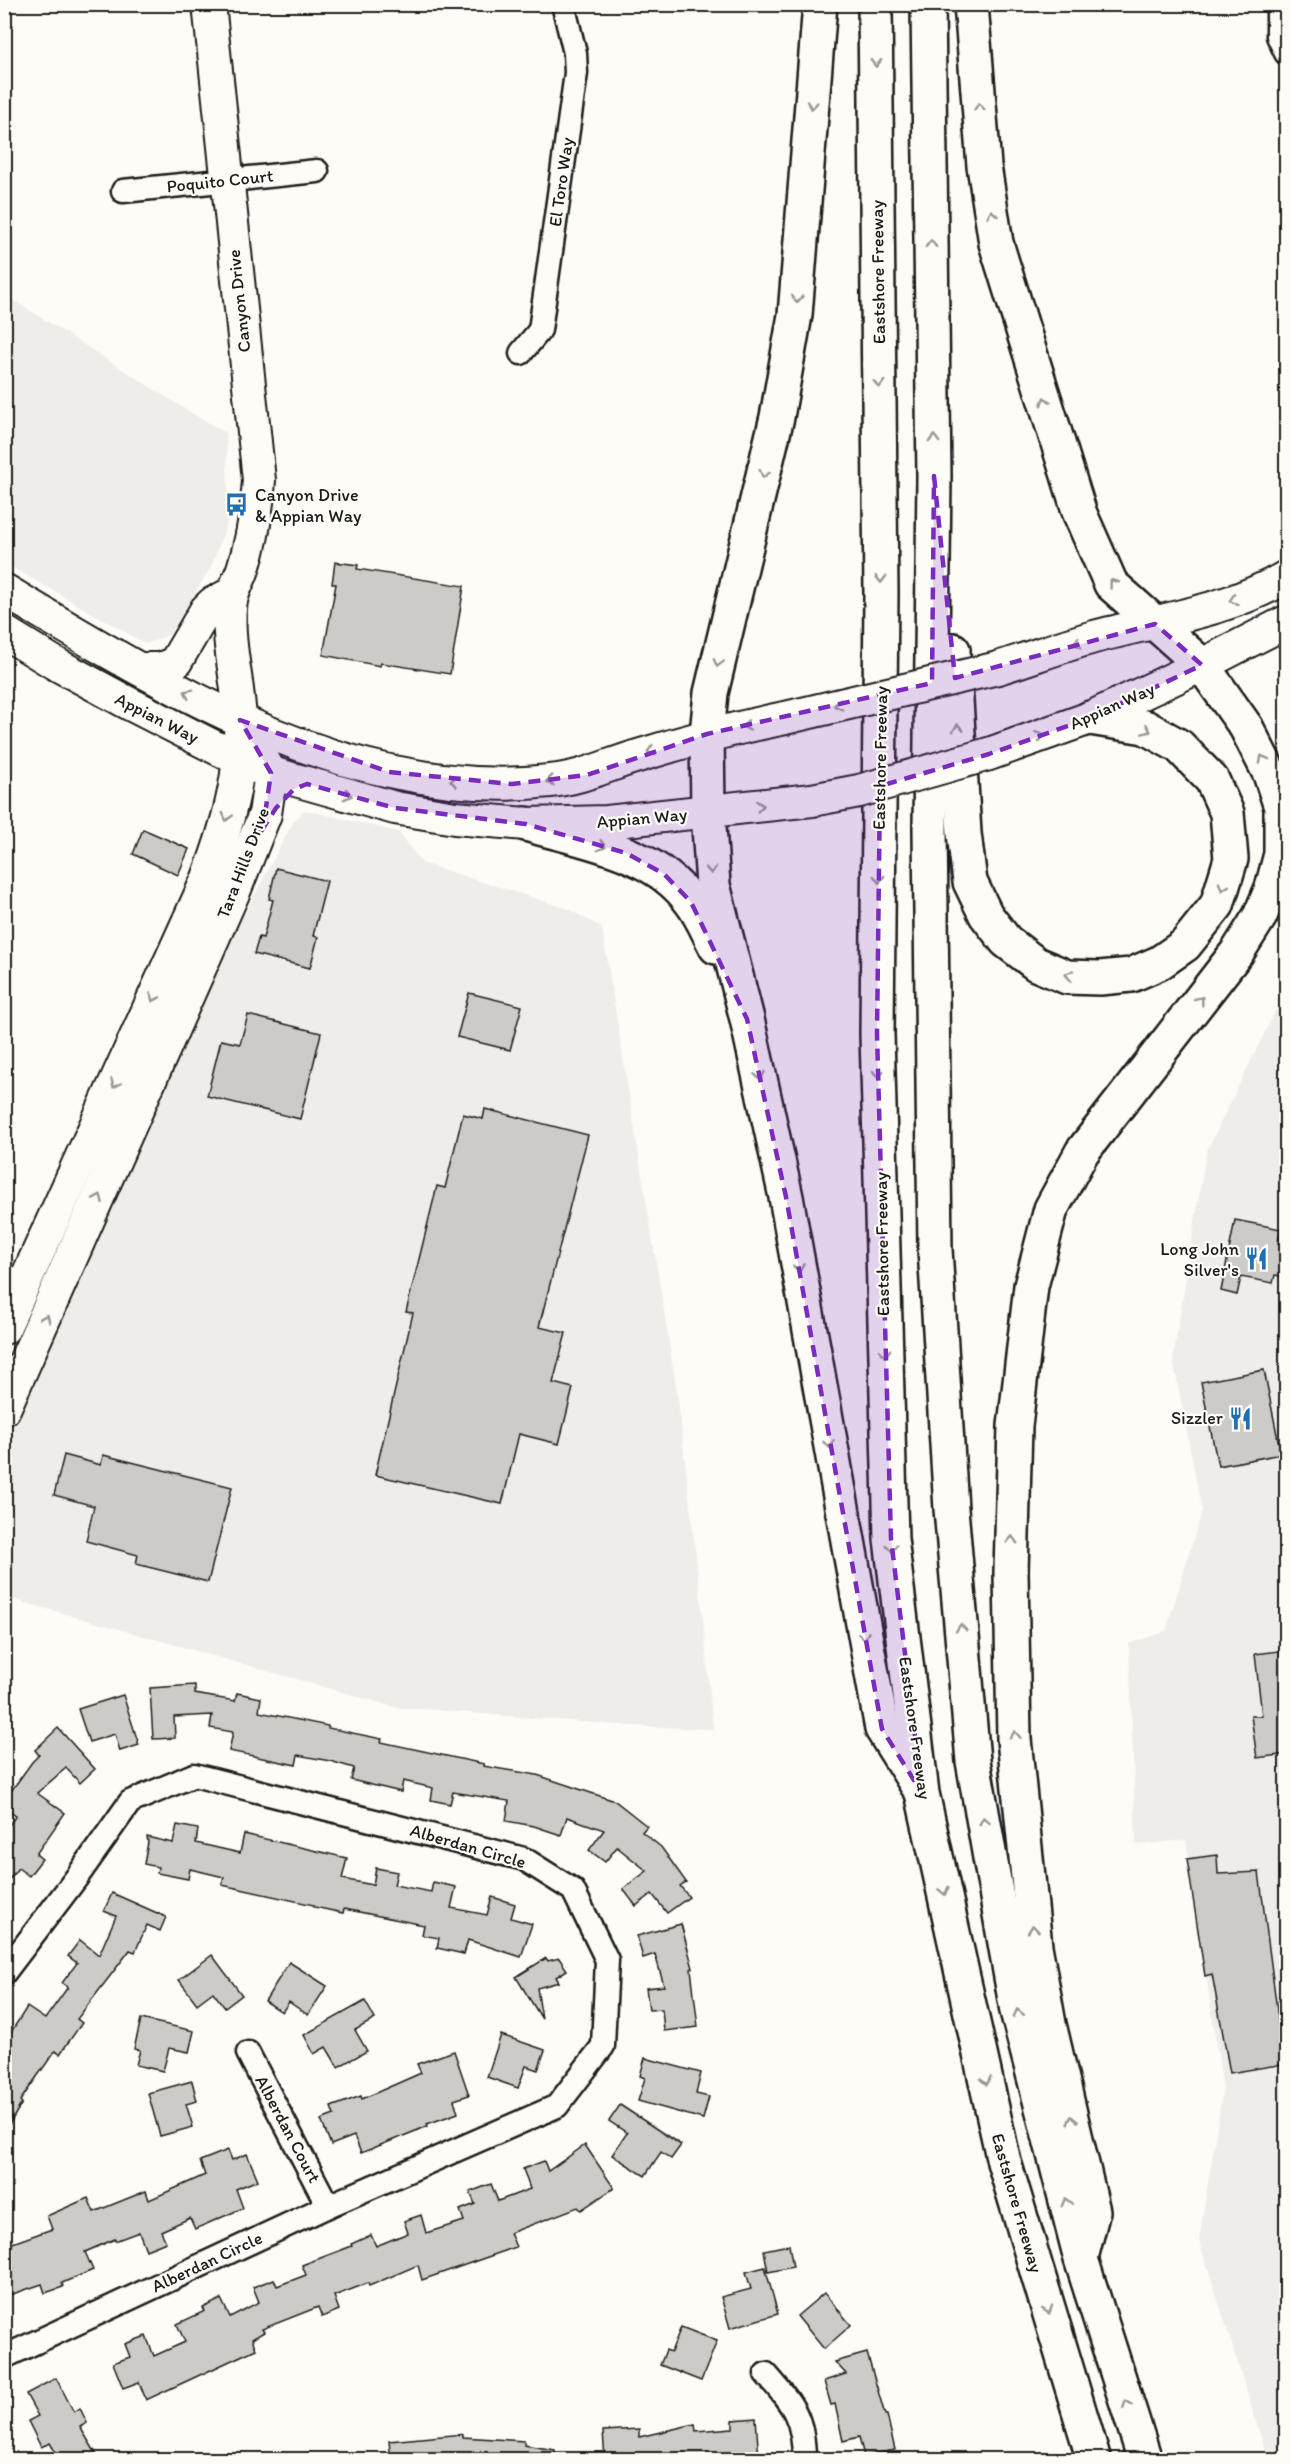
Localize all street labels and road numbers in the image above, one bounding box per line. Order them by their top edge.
street label: El Toro Way [544,136,578,228]
street label: Poquito Court [166,164,275,198]
street label: Eastshore Freeway [866,199,890,344]
street label: Canyon Drive [223,248,255,354]
street label: Appian Way [1066,677,1158,735]
street label: Eastshore Freeway [868,685,892,830]
street label: Appian Way [112,688,203,749]
street label: Appian Way [596,803,689,833]
street label: Tara Hills Drive [212,804,274,922]
street label: Eastshore Freeway [870,1171,894,1316]
street label: Eastshore Freeway [894,1655,936,1801]
street label: Alberdan Circle [408,1819,528,1873]
street label: Alberdan Court [250,2071,326,2187]
street label: Eastshore Freeway [987,2131,1048,2276]
street label: Alberdan Circle [148,2227,266,2297]

